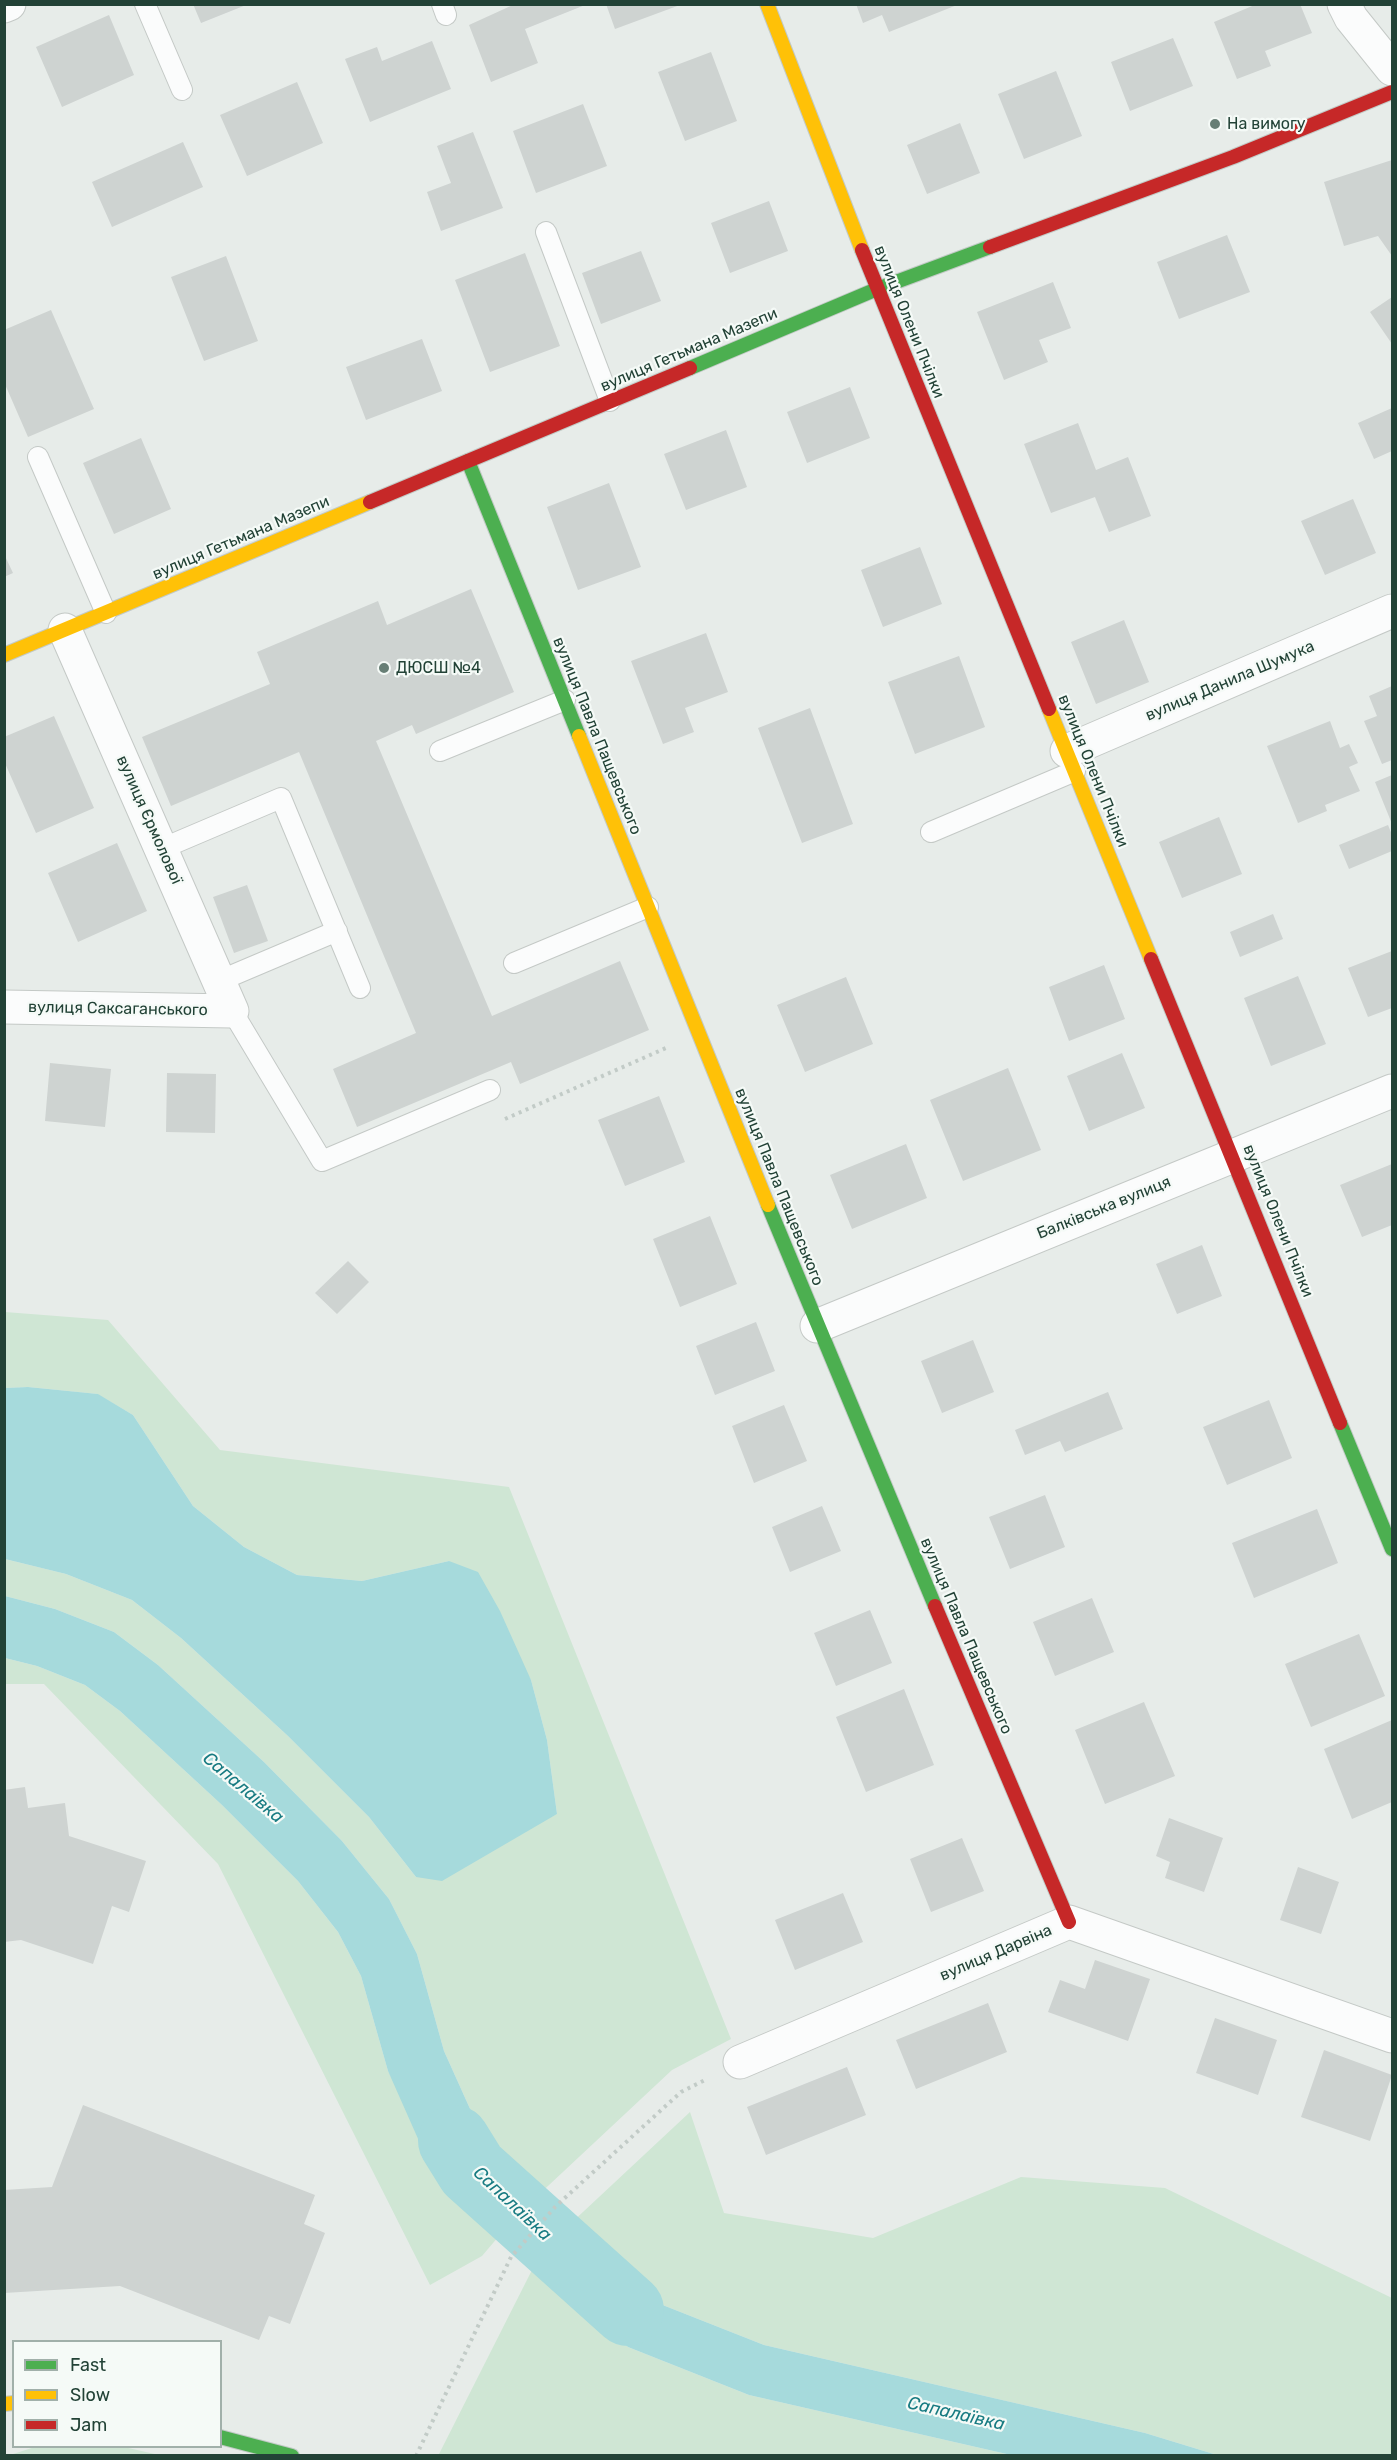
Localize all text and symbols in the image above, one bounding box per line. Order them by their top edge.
place label: На вимогу [1227,114,1306,134]
marker: На вимогу [1208,117,1222,131]
street label: вулиця Олени Пчілки [870,243,948,401]
street label: вулиця Гетьмана Мазепи [598,304,780,396]
street label: вулиця Гетьмана Мазепи [150,492,332,584]
street label: вулиця Павла Пащевського [549,634,645,838]
street label: вулиця Данила Шумука [1143,637,1317,725]
place label: ДЮСШ №4 [396,658,481,678]
marker: ДЮСШ №4 [377,661,391,675]
street label: вулиця Олени Пчілки [1054,692,1132,850]
street label: вулиця Єрмолової [112,753,186,887]
street label: вулиця Саксаганського [28,998,208,1020]
street label: вулиця Павла Пащевського [731,1085,827,1289]
street label: вулиця Олени Пчілки [1239,1142,1317,1300]
street label: Балківська вулиця [1034,1172,1174,1244]
street label: вулиця Павла Пащевського [916,1535,1016,1737]
water label: Сапалаївка [198,1748,288,1828]
street label: вулиця Дарвіна [937,1921,1055,1985]
water label: Сапалаївка [468,2162,556,2246]
legend [12,2340,222,2448]
text: Fast [70,2354,106,2376]
text: Slow [70,2384,110,2406]
water label: Сапалаївка [905,2392,1007,2436]
text: Jam [70,2414,107,2436]

